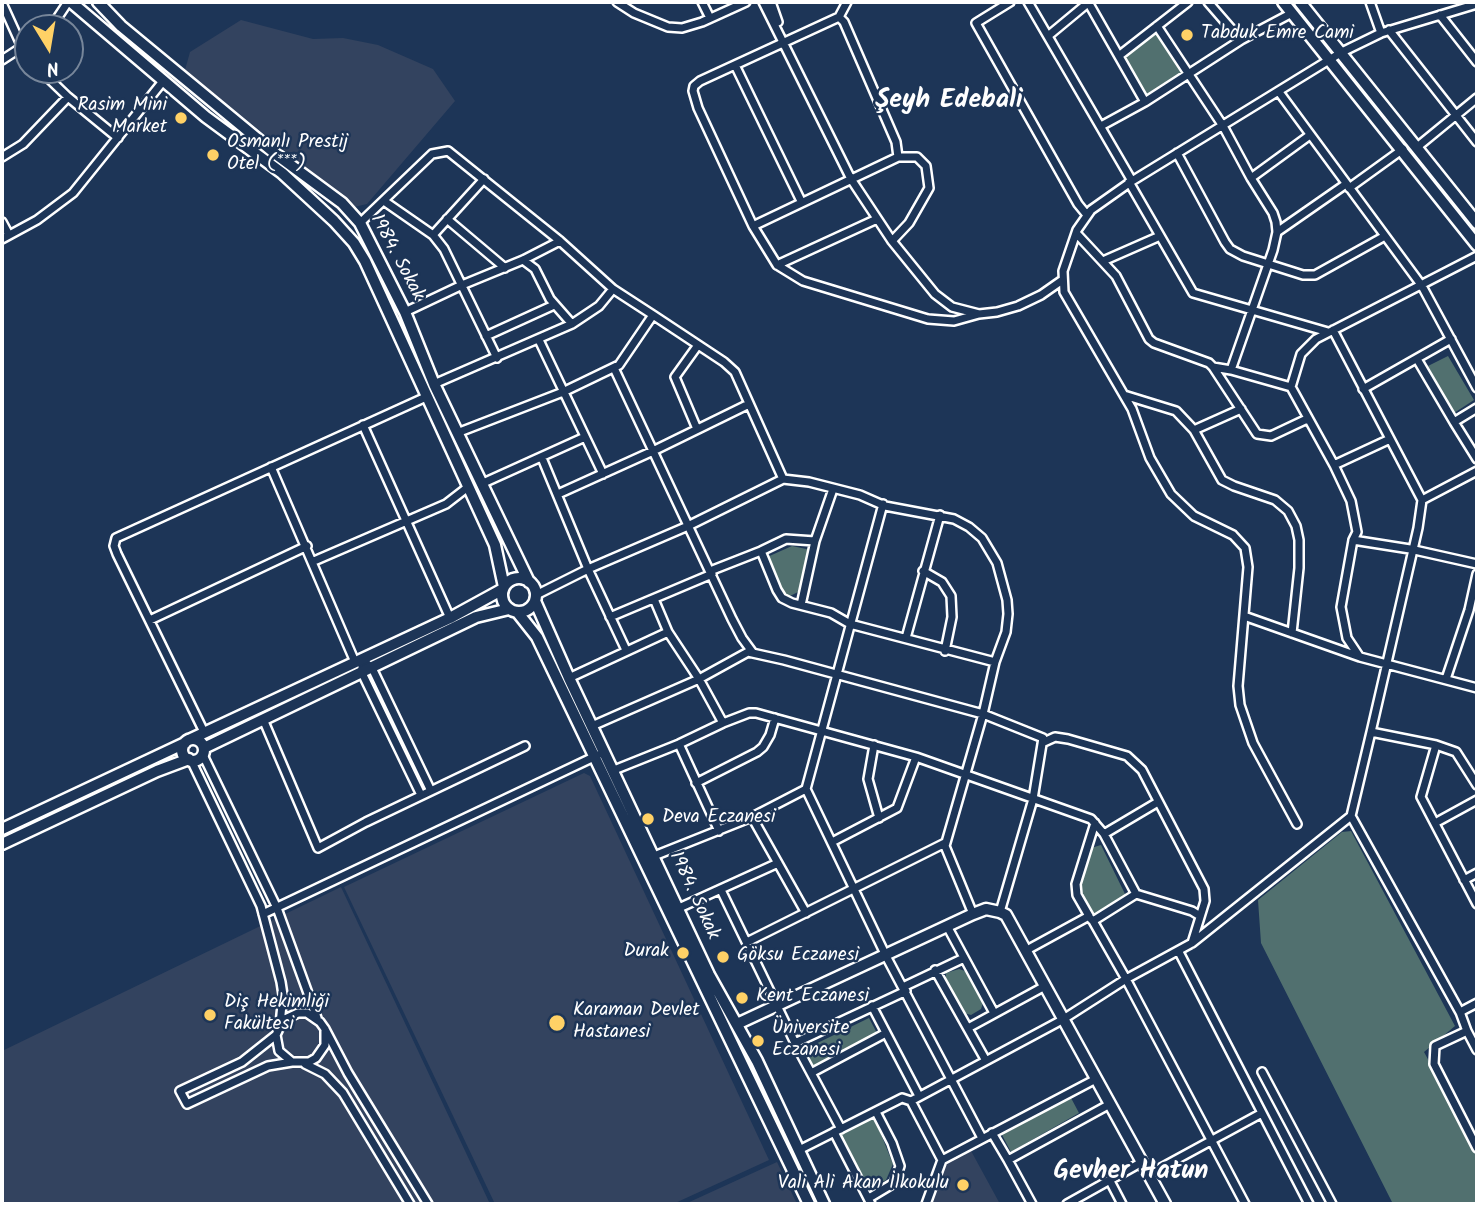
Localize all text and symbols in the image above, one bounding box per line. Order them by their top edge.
north arrow [14,14,84,84]
place label: Tabduk Emre Cami [1201,24,1354,46]
marker: Tabduk Emre Cami [1179,27,1195,43]
text: N [44,52,61,84]
district label: Şeyh Edebali [875,87,1023,119]
place label: Rasim Mini Market [77,96,167,140]
marker: Rasim Mini Market [173,110,189,126]
place label: Osmanlı Prestij Otel (***) [227,133,348,177]
marker: Osmanlı Prestij Otel (***) [205,147,221,163]
street label: 1984. Sokak [364,211,428,305]
place label: Deva Eczanesi [662,808,775,830]
marker: Deva Eczanesi [640,811,656,827]
street label: 1984. Sokak [663,848,723,944]
place label: Durak [623,942,669,964]
marker: Durak [675,945,691,961]
place label: Göksu Eczanesi [737,946,859,968]
marker: Göksu Eczanesi [715,949,731,965]
place label: Kent Eczanesi [756,987,869,1009]
marker: Kent Eczanesi [734,990,750,1006]
place label: Diş Hekimliği Fakültesi [224,993,329,1037]
place label: Karaman Devlet Hastanesi [573,1001,700,1045]
marker: Diş Hekimliği Fakültesi [202,1007,218,1023]
marker: Karaman Devlet Hastanesi [547,1013,567,1033]
place label: Üniversite Eczanesi [772,1019,849,1063]
marker: Üniversite Eczanesi [750,1033,766,1049]
district label: Gevher Hatun [1054,1158,1208,1190]
place label: Vali Ali Akan İlkokulu [778,1174,949,1196]
marker: Vali Ali Akan İlkokulu [955,1177,971,1193]

